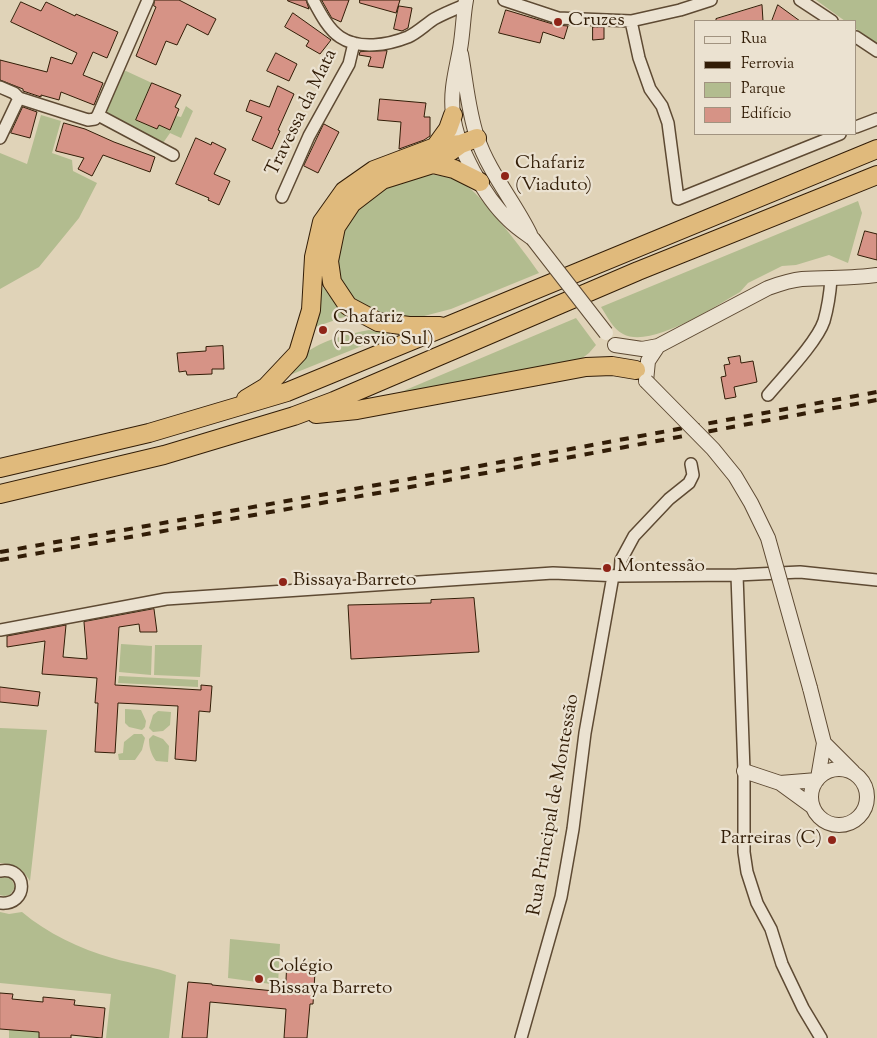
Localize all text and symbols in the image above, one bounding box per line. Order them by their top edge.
place label: Cruzes [568,11,625,33]
marker: Cruzes [552,16,564,28]
legend [694,20,857,135]
text: Rua [741,29,767,50]
street label: Travessa da Mata [262,46,344,180]
text: Ferrovia [741,54,794,75]
text: Parque [741,79,785,100]
text: Edifício [741,104,791,125]
place label: Chafariz (Viaduto) [515,154,592,198]
marker: Chafariz (Viaduto) [499,170,511,182]
place label: Chafariz (Desvio Sul) [333,308,434,352]
marker: Chafariz (Desvio Sul) [317,324,329,336]
place label: Montessão [617,557,705,579]
marker: Montessão [601,562,613,574]
place label: Bissaya Barreto [293,571,416,593]
marker: Bissaya Barreto [277,576,289,588]
street label: Rua Principal de Montessão [524,692,586,918]
place label: Parreiras (C) [720,829,822,851]
marker: Parreiras (C) [826,834,838,846]
place label: Colégio Bissaya Barreto [269,957,392,1001]
marker: Colégio Bissaya Barreto [253,973,265,985]

